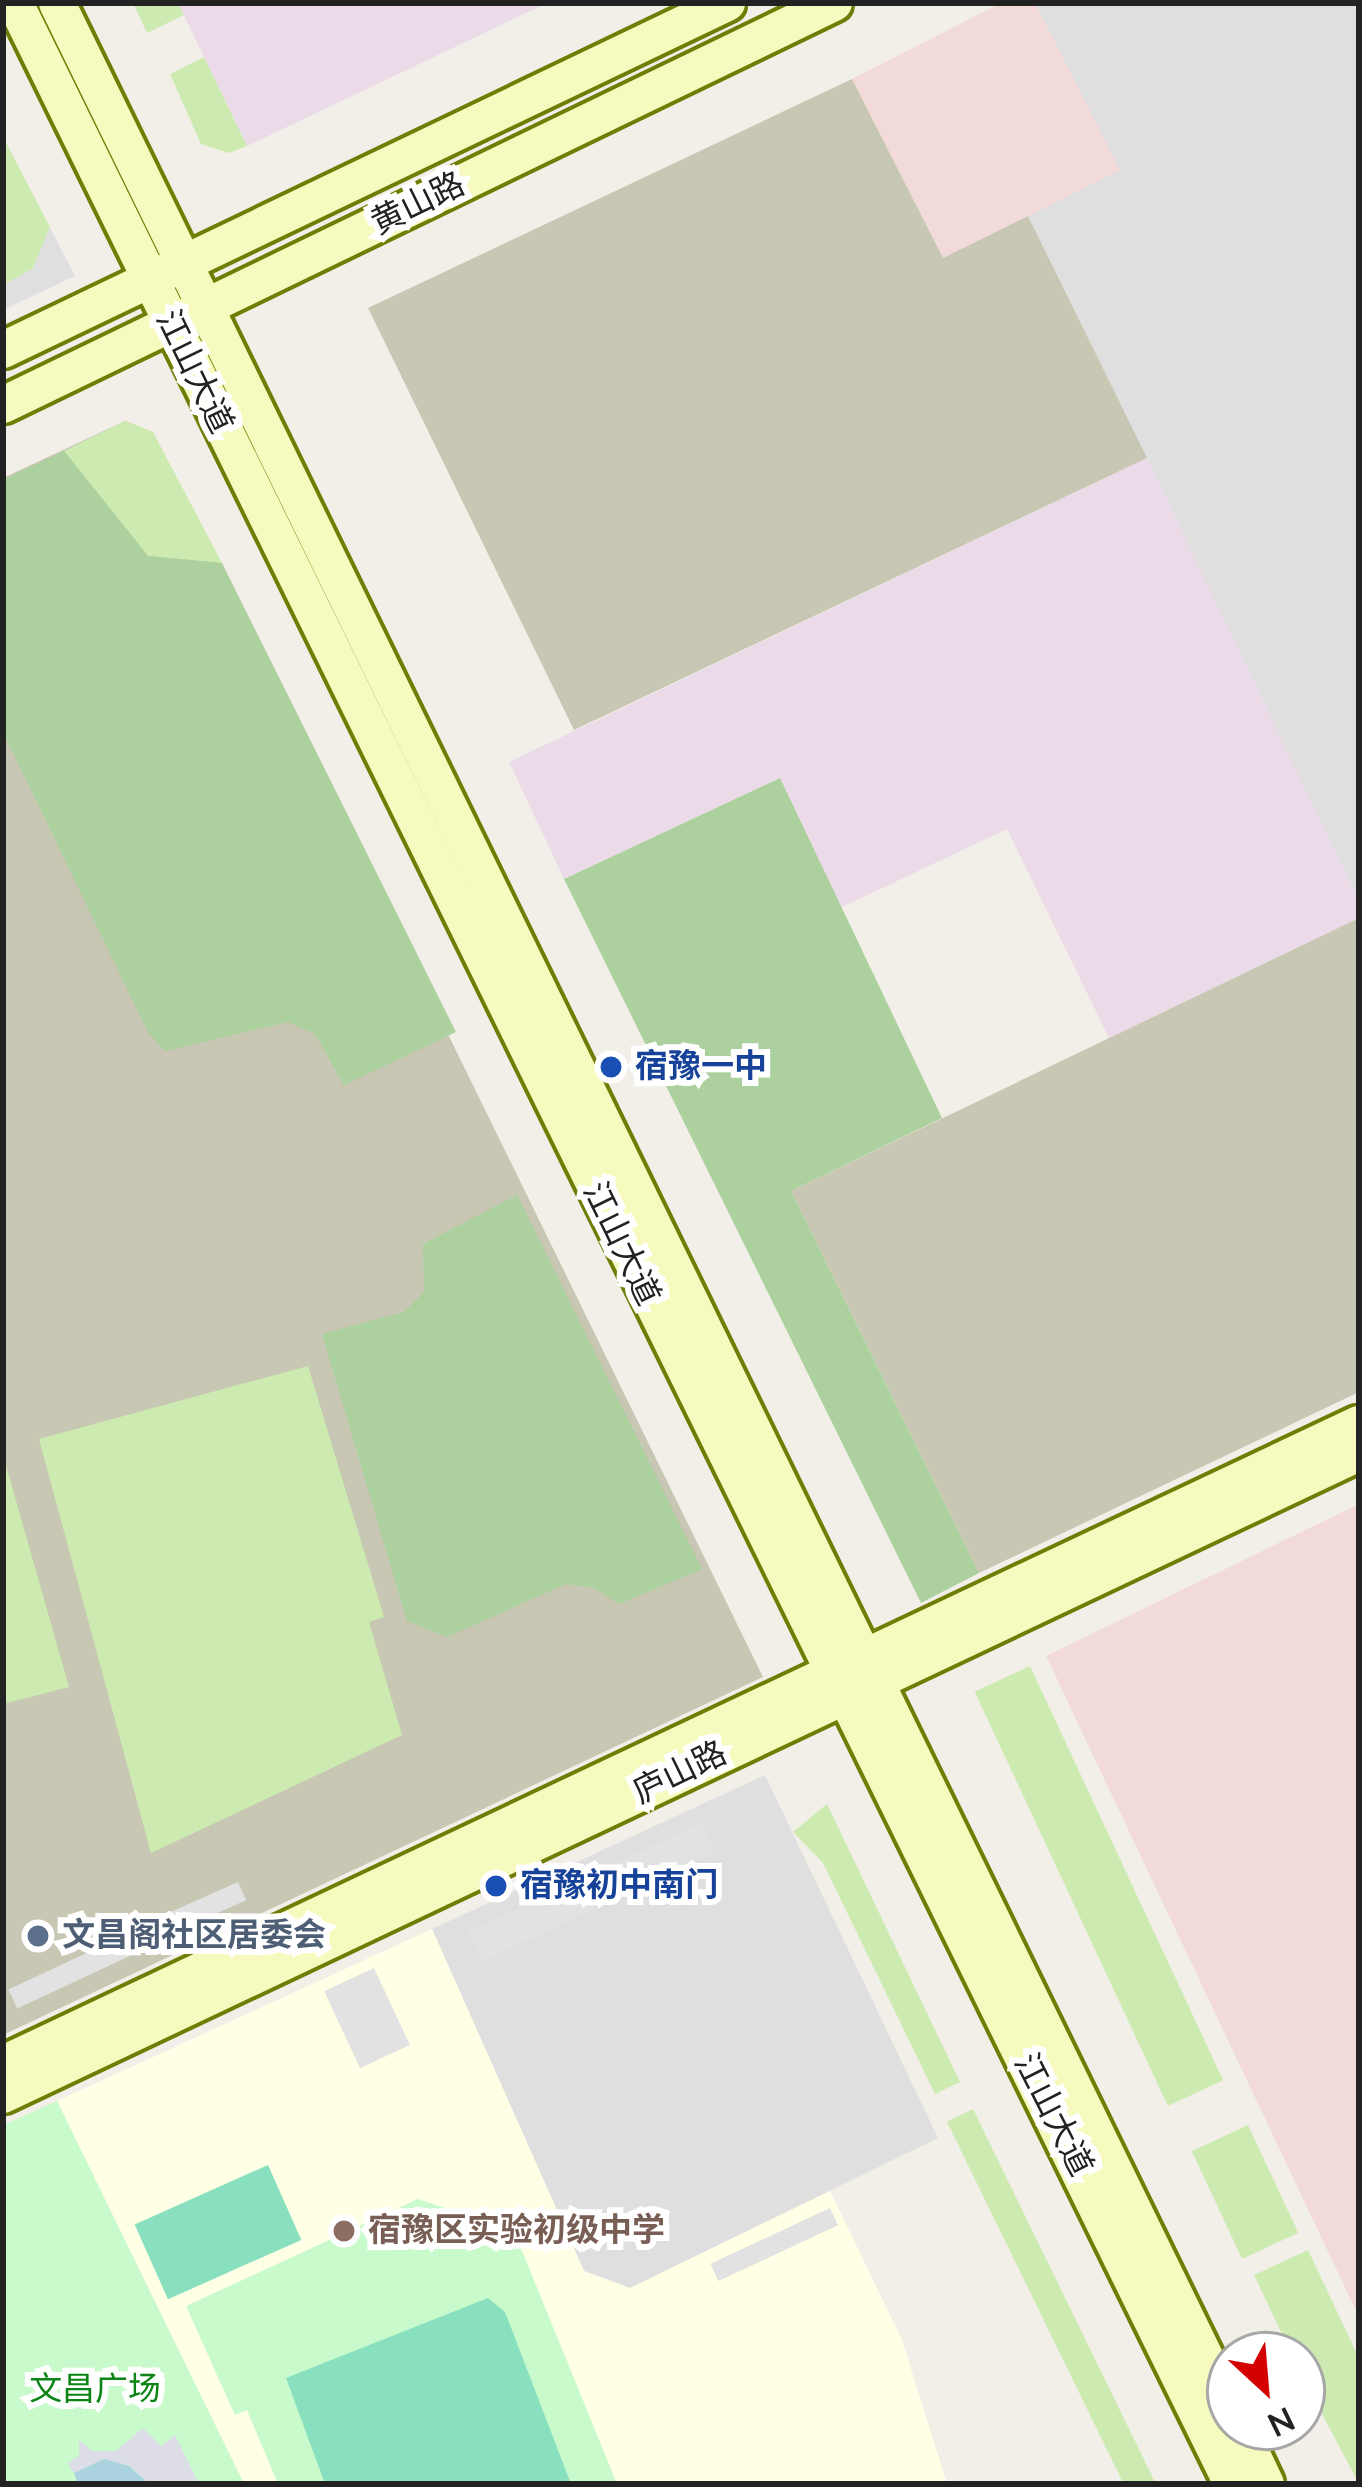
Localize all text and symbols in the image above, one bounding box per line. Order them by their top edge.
street label: 黄山路 [365,165,471,243]
street label: 江山大道 [147,304,241,440]
place label: 宿豫一中 [635,1047,767,1087]
marker: 宿豫一中 [598,1054,624,1080]
street label: 江山大道 [574,1176,668,1312]
street label: 庐山路 [627,1734,733,1812]
place label: 宿豫初中南门 [520,1866,718,1906]
marker: 宿豫初中南门 [483,1873,509,1899]
place label: 文昌阁社区居委会 [62,1916,326,1956]
marker: 文昌阁社区居委会 [25,1923,51,1949]
street label: 江山大道 [1005,2047,1101,2183]
place label: 宿豫区实验初级中学 [368,2211,665,2251]
marker: 宿豫区实验初级中学 [331,2218,357,2244]
north arrow [1206,2331,1326,2451]
park label: 文昌广场 [29,2370,161,2410]
text: N [1260,2395,1302,2447]

